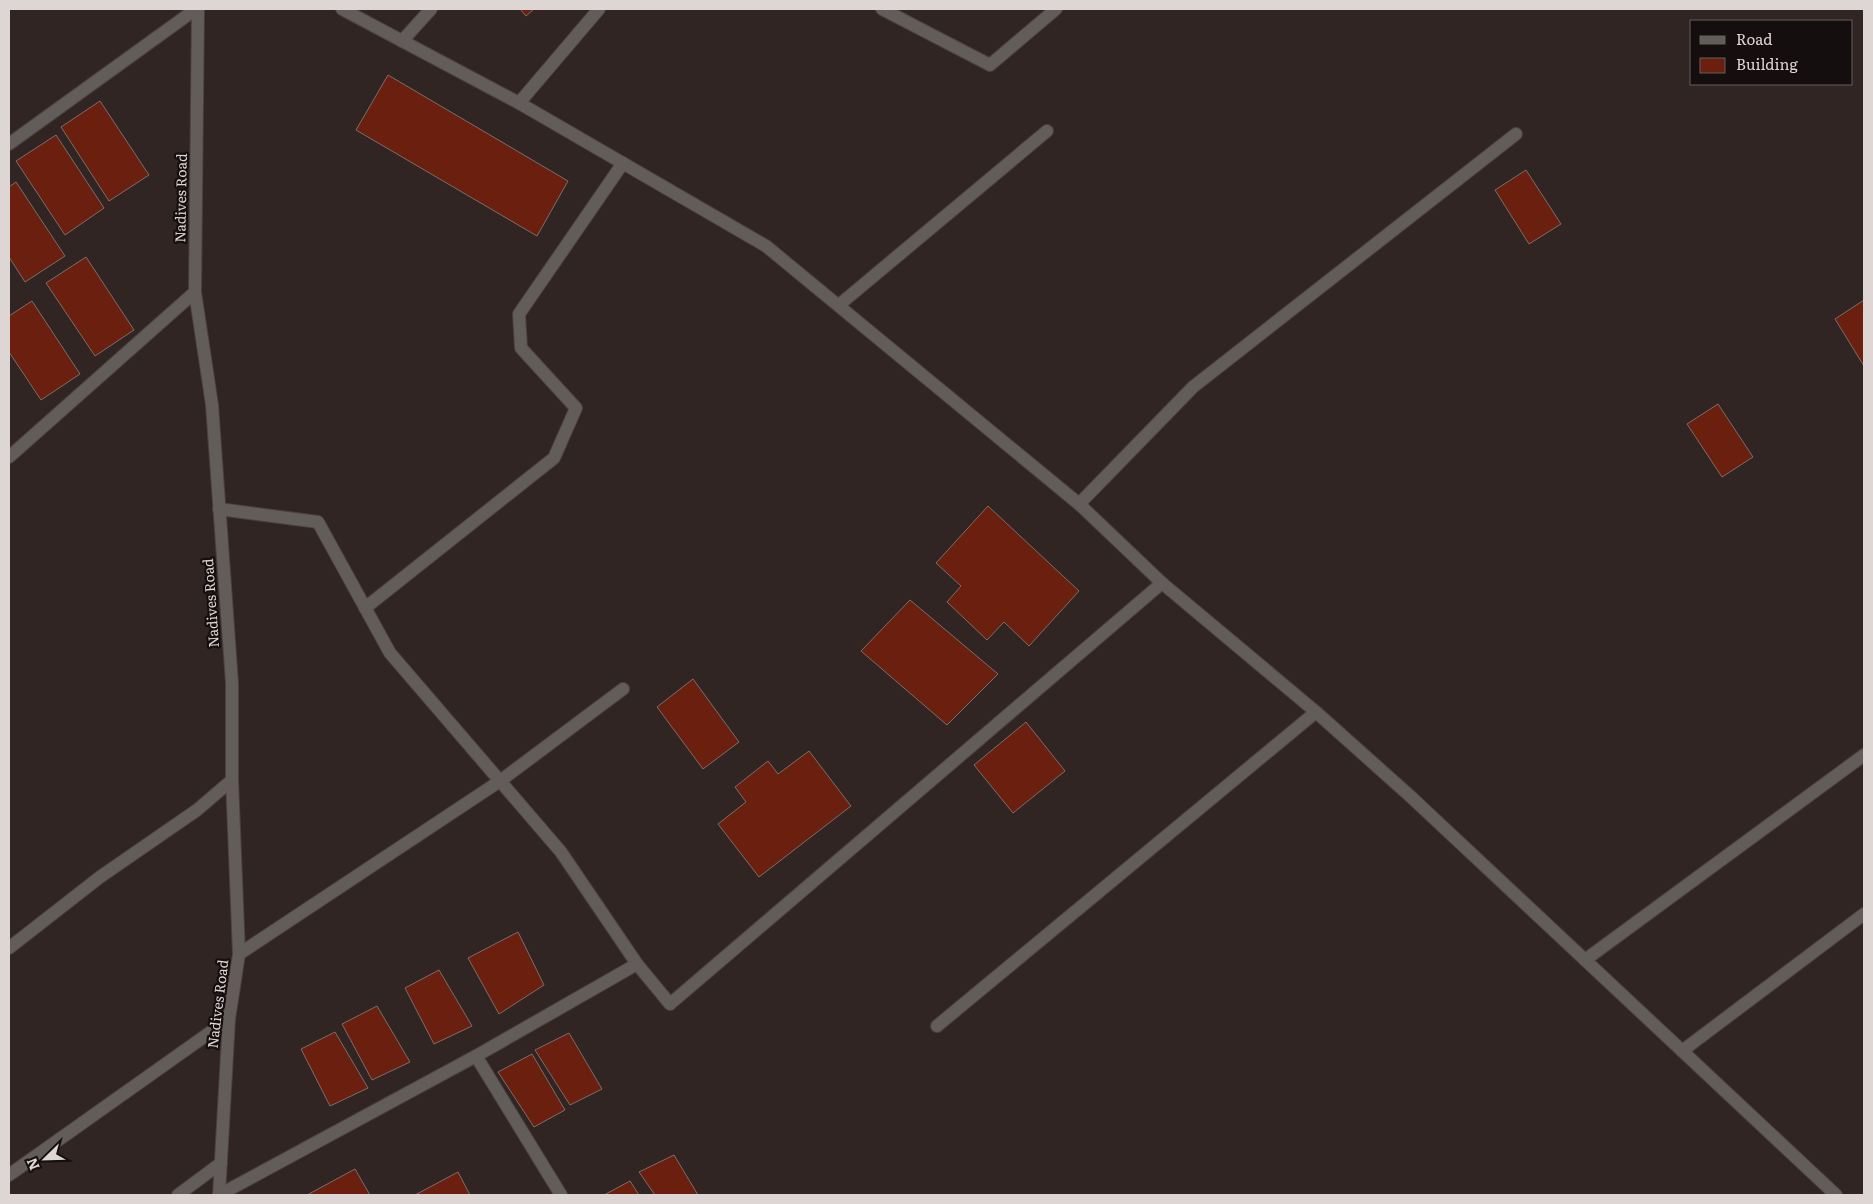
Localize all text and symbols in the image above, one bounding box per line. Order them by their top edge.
legend [1690,20,1853,85]
text: Road [1736,27,1772,50]
text: Building [1736,52,1798,75]
street label: Nadives Road [169,153,191,243]
street label: Nadives Road [197,557,223,648]
street label: Nadives Road [202,958,232,1049]
north arrow [20,1134,70,1184]
text: N [21,1155,44,1174]

